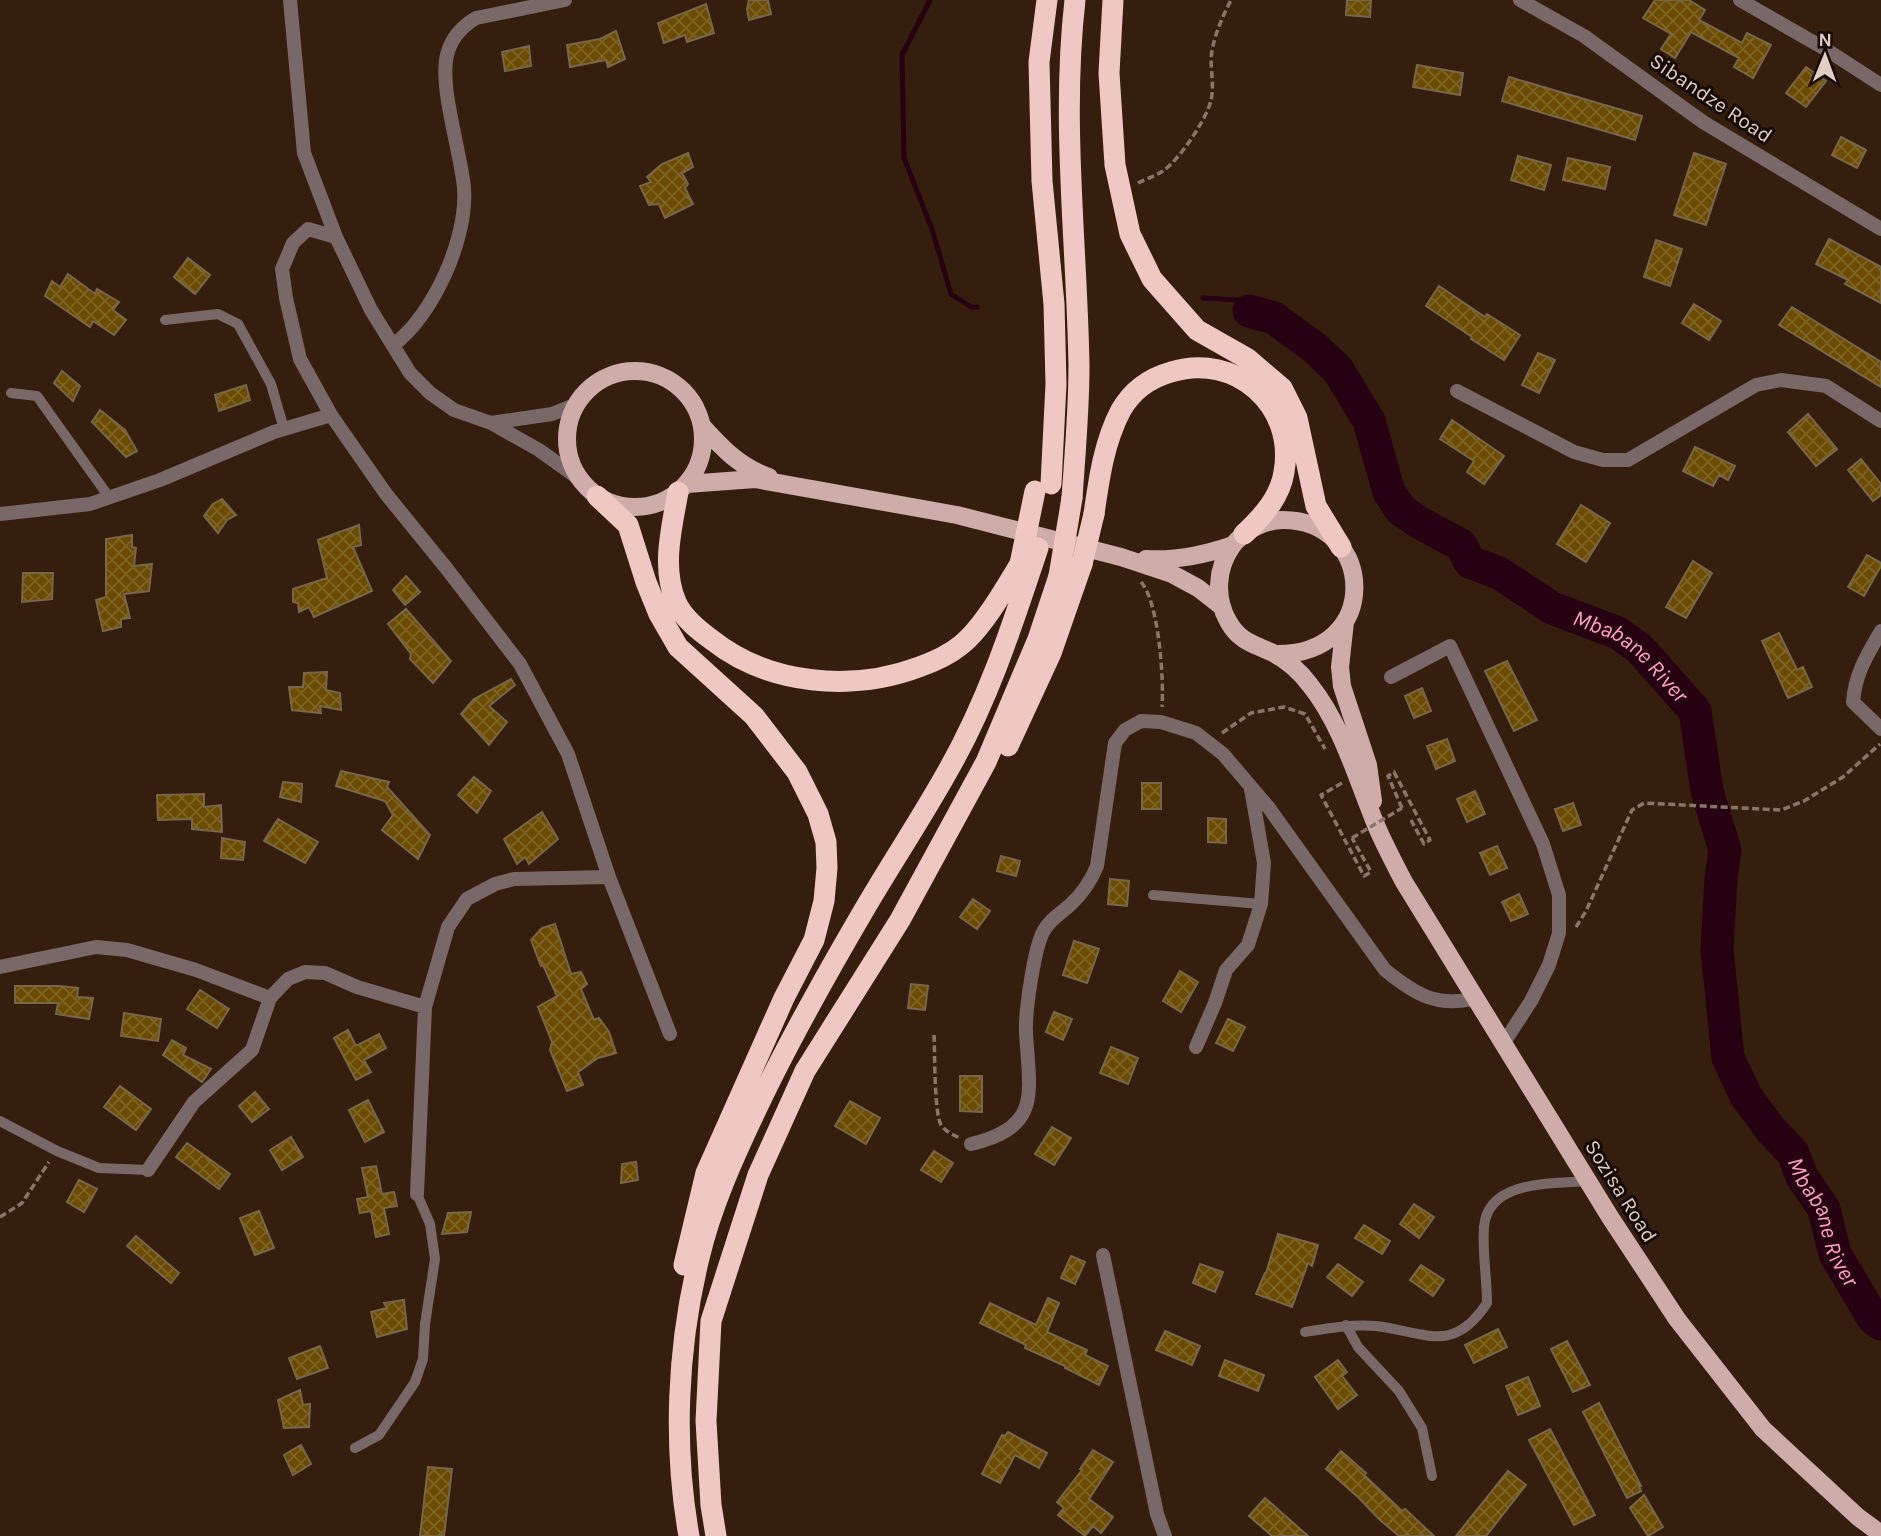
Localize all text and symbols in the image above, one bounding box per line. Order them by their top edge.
north arrow [1790,21,1860,91]
text: N [1818,29,1832,51]
street label: Sibandze Road [1645,48,1777,148]
water label: Mbabane River [1569,604,1695,709]
street label: Sozisa Road [1580,1135,1662,1247]
water label: Mbabane River [1782,1153,1865,1292]

